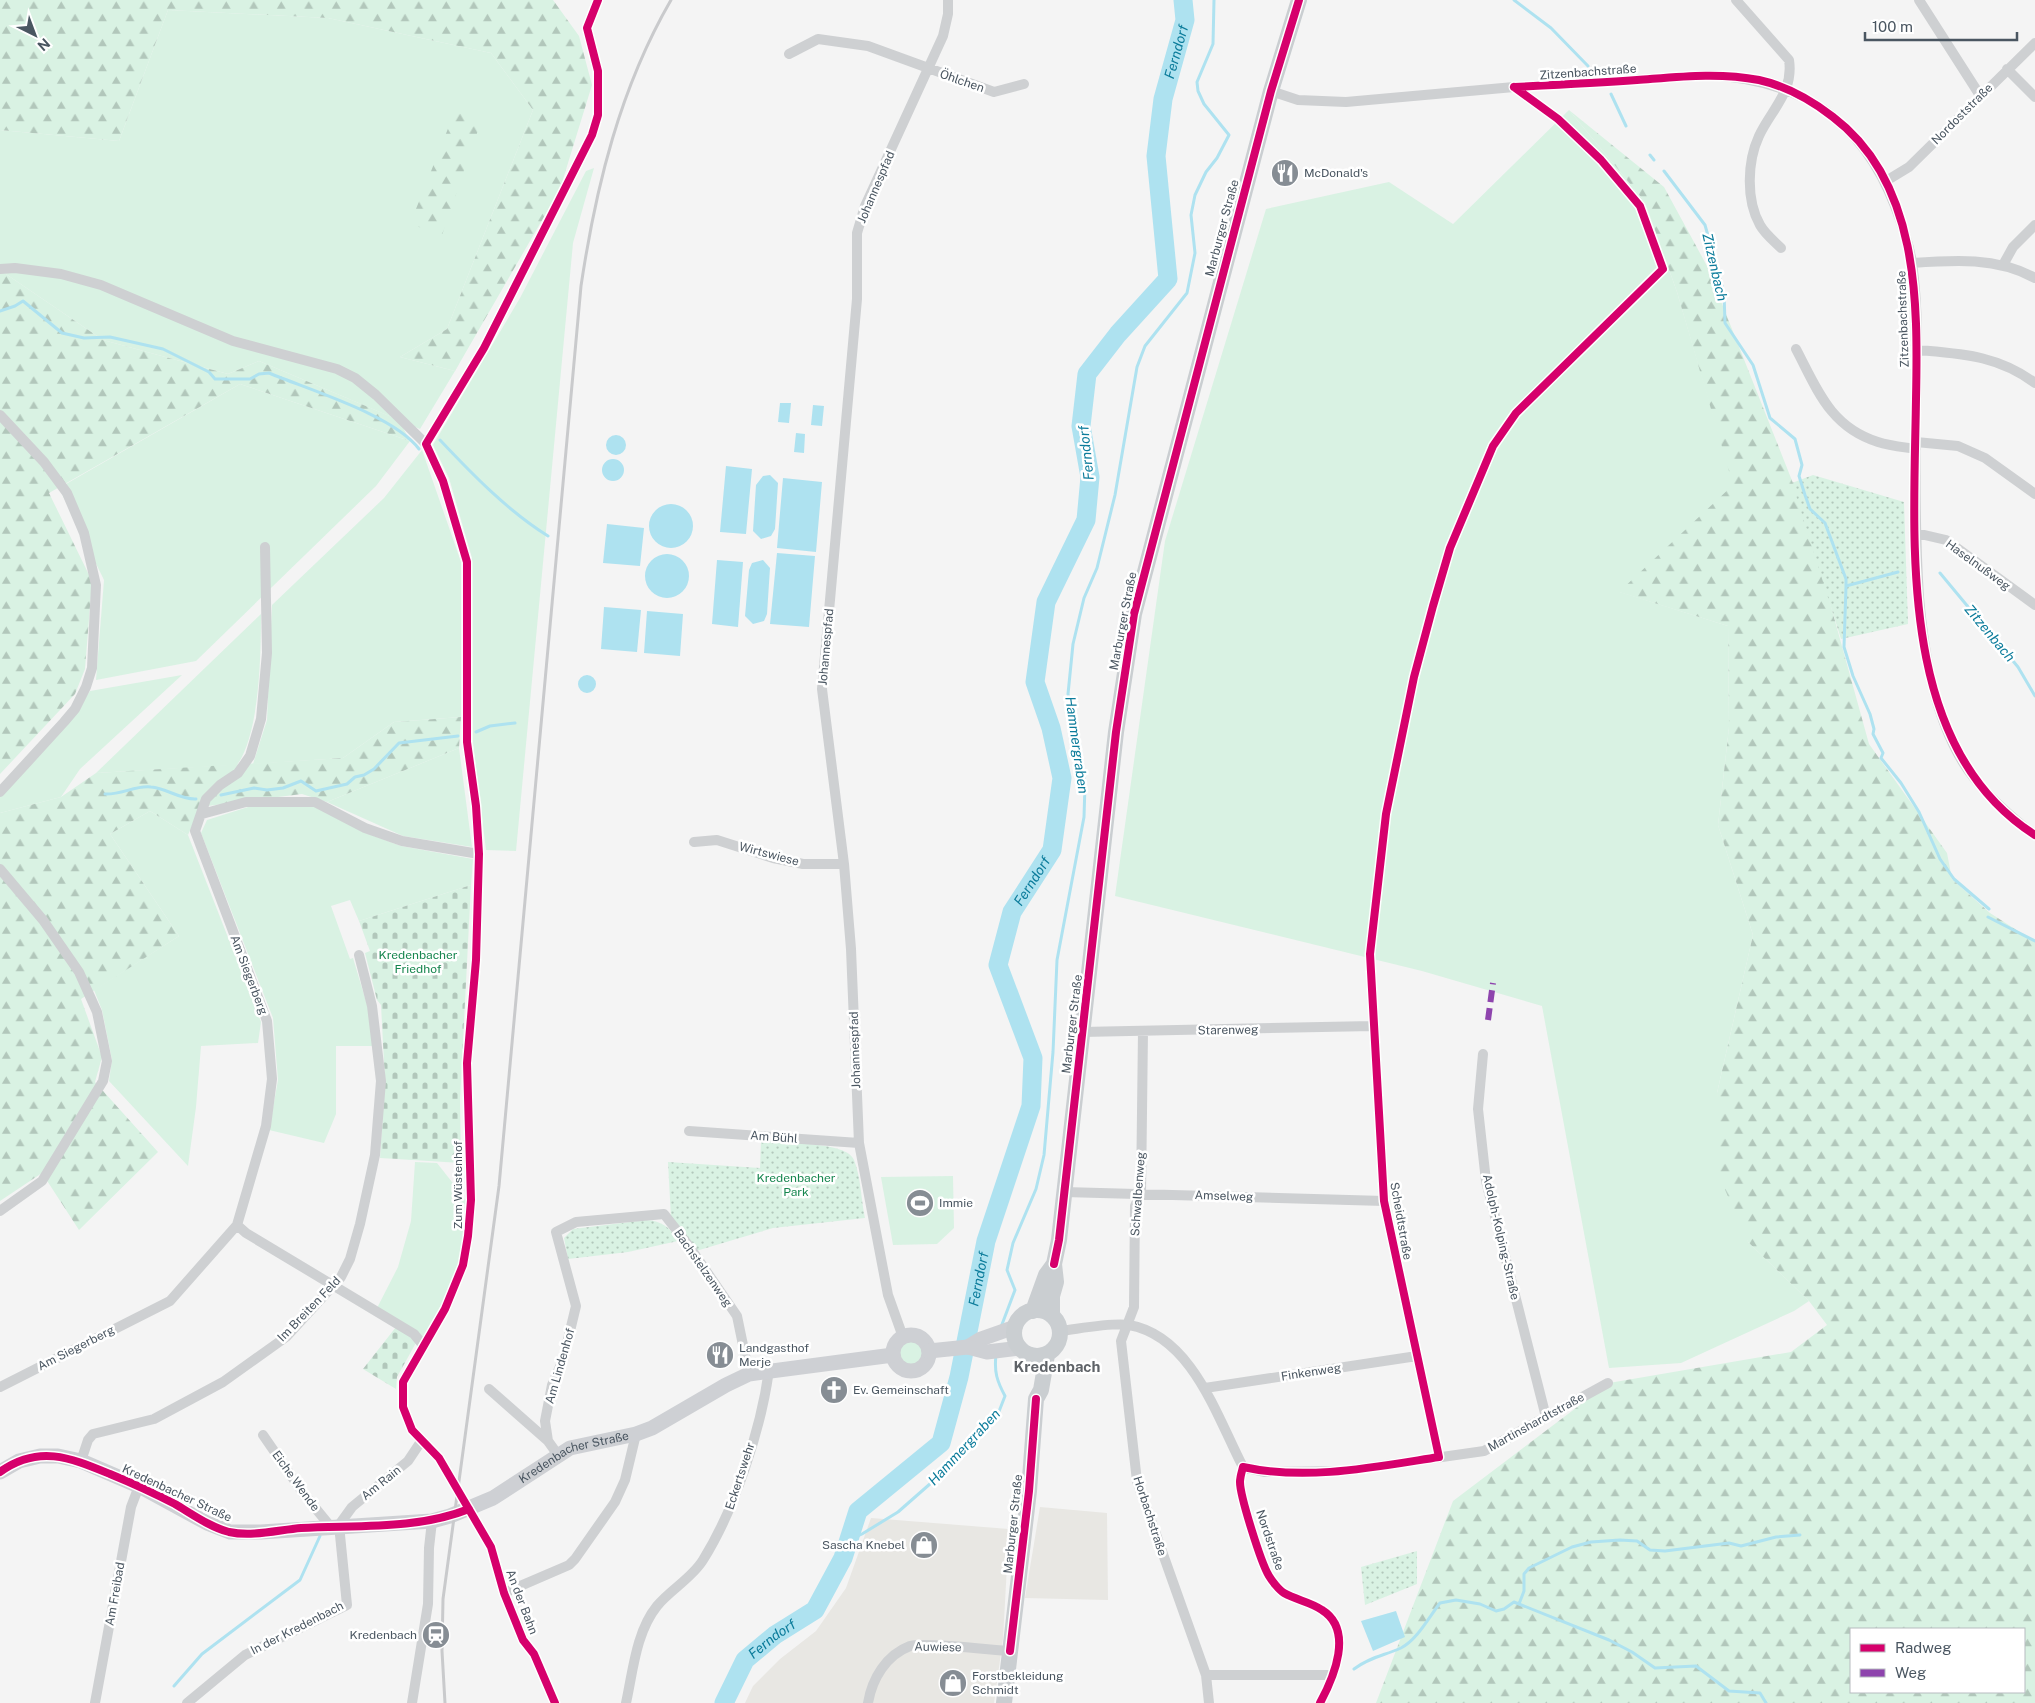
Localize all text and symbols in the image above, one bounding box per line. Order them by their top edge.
north arrow [10,10,60,60]
scale bar [1865,10,2018,42]
text: 100 m [1872,18,1913,35]
water label: Ferndorf [1161,23,1191,80]
text: N [34,35,53,54]
street label: Zitzenbachstraße [1539,62,1637,82]
street label: Öhlchen [938,67,986,95]
street label: Nordoststraße [1929,80,1996,147]
street label: Johannespfad [854,149,898,225]
restaurant icon: McDonald's [1270,158,1300,188]
place label: McDonald's [1304,166,1368,180]
street label: Marburger Straße [1202,178,1242,278]
water label: Zitzenbach [1699,231,1731,303]
street label: Zitzenbachstraße [1894,270,1912,368]
water label: Ferndorf [1075,424,1097,481]
street label: Haselnußweg [1943,537,2013,593]
street label: Marburger Straße [1107,571,1139,671]
water label: Zitzenbach [1962,601,2019,665]
street label: Johannespfad [816,608,836,686]
water label: Hammergraben [1062,695,1092,795]
street label: Wirtswiese [737,839,801,869]
water label: Ferndorf [1010,853,1054,909]
street label: Am Siegerberg [227,933,271,1017]
park label: Kredenbacher Friedhof [378,948,458,976]
street label: Marburger Straße [1059,973,1085,1074]
street label: Johannespfad [847,1011,863,1089]
street label: Starenweg [1198,1022,1258,1038]
street label: Am Bühl [750,1128,799,1146]
street label: Zum Wüstenhof [451,1141,465,1229]
street label: Schwalbenweg [1128,1151,1148,1237]
park label: Kredenbacher Park [756,1171,836,1199]
street label: Adolph-Kolping-Straße [1480,1173,1522,1301]
street label: Scheidtstraße [1387,1181,1415,1261]
sports icon: Immie [905,1188,935,1218]
street label: Amselweg [1194,1188,1254,1204]
place label: Immie [939,1196,973,1210]
street label: Bachstelzenweg [671,1226,735,1310]
water label: Ferndorf [965,1250,992,1308]
street label: Im Breiten Feld [275,1274,343,1344]
street label: Am Siegerberg [35,1323,117,1373]
street label: Am Lindenhof [543,1326,578,1405]
restaurant icon: Landgasthof Merje [705,1340,735,1370]
place label: Landgasthof Merje [739,1341,809,1369]
district label: Kredenbach [1014,1358,1101,1375]
street label: Finkenweg [1280,1360,1342,1384]
church icon: Ev. Gemeinschaft [819,1375,849,1405]
place label: Ev. Gemeinschaft [853,1383,949,1397]
street label: Martinshardtstraße [1485,1390,1587,1454]
water label: Hammergraben [925,1406,1003,1488]
street label: Kredenbacher Straße [516,1429,630,1486]
street label: Eckertswehr [723,1440,758,1511]
street label: Eiche Wende [269,1448,323,1514]
street label: Kredenbacher Straße [120,1461,234,1525]
street label: Am Rain [359,1463,403,1503]
street label: Marburger Straße [1001,1473,1025,1574]
street label: Horbachstraße [1130,1474,1170,1558]
street label: Nordstraße [1253,1508,1287,1572]
shop icon: Sascha Knebel [909,1530,939,1560]
place label: Sascha Knebel [822,1538,905,1552]
street label: Am Freibad [103,1561,127,1627]
street label: An der Bahn [503,1568,541,1636]
street label: In der Kredenbach [248,1599,346,1657]
water label: Ferndorf [745,1616,799,1662]
station icon: Kredenbach [421,1620,451,1650]
place label: Kredenbach [349,1628,417,1642]
legend [1850,1628,2025,1693]
text: Radweg [1895,1639,1952,1656]
street label: Auwiese [914,1640,962,1654]
text: Weg [1895,1664,1926,1681]
shop icon: Forstbekleidung Schmidt [938,1668,968,1698]
place label: Forstbekleidung Schmidt [972,1669,1063,1697]

